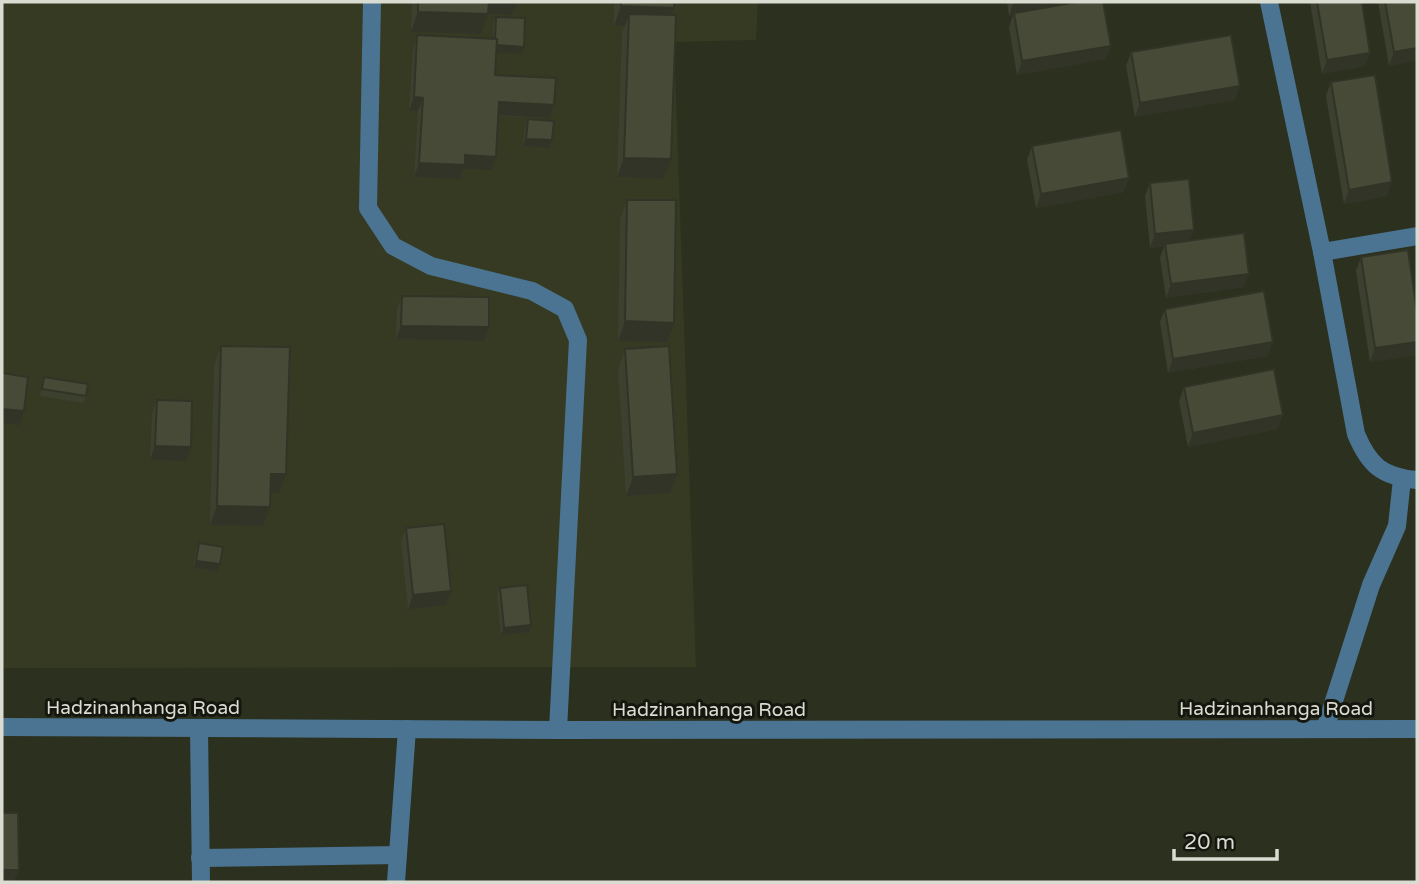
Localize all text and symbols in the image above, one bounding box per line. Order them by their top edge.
street label: Hadzinanhanga Road [46,697,240,719]
street label: Hadzinanhanga Road [1179,698,1373,720]
street label: Hadzinanhanga Road [612,699,806,721]
scale bar [1174,818,1277,862]
text: 20 m [1184,830,1235,855]

